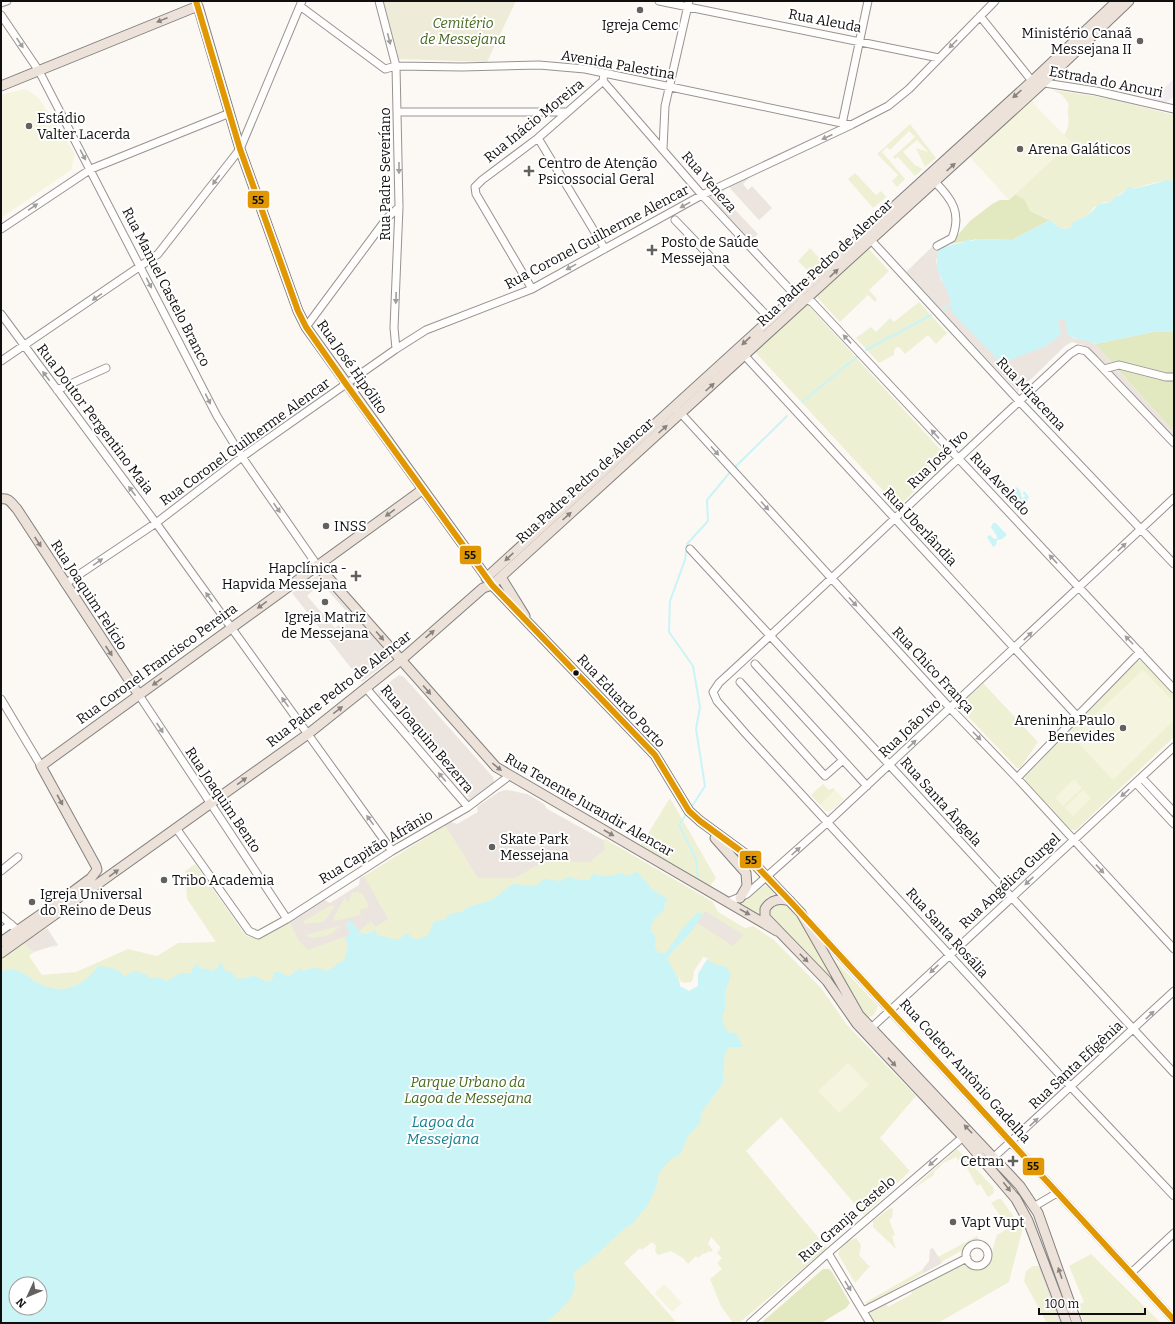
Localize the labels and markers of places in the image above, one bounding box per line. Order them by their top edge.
marker: Igreja Cemc [635,5,645,15]
place label: Igreja Cemc [602,17,678,34]
place label: Ministério Canaã Messejana II [1021,25,1132,58]
marker: Ministério Canaã Messejana II [1135,36,1145,46]
place label: Estádio Valter Lacerda [37,110,131,143]
marker: Estádio Valter Lacerda [24,121,34,131]
place label: Arena Galáticos [1028,141,1131,158]
marker: Arena Galáticos [1015,144,1025,154]
place label: Centro de Atenção Psicossocial Geral [538,155,657,188]
marker: Centro de Atenção Psicossocial Geral [523,165,535,177]
place label: Posto de Saúde Messejana [661,234,759,267]
marker: Posto de Saúde Messejana [646,244,658,256]
place label: INSS [334,518,367,535]
marker: INSS [321,521,331,531]
place label: Hapclínica - Hapvida Messejana [222,560,347,593]
marker: Hapclínica - Hapvida Messejana [350,570,362,582]
marker: Igreja Matriz de Messejana [320,597,330,607]
place label: Igreja Matriz de Messejana [281,609,369,642]
unlabelled marker [571,668,581,678]
place label: Areninha Paulo Benevides [1014,712,1115,745]
marker: Areninha Paulo Benevides [1118,723,1128,733]
place label: Skate Park Messejana [500,831,569,864]
marker: Skate Park Messejana [487,842,497,852]
place label: Tribo Academia [172,872,275,889]
marker: Tribo Academia [159,875,169,885]
place label: Igreja Universal do Reino de Deus [40,886,151,919]
marker: Igreja Universal do Reino de Deus [27,897,37,907]
place label: Cetran [960,1153,1004,1170]
marker: Cetran [1007,1155,1019,1167]
place label: Vapt Vupt [961,1214,1024,1231]
marker: Vapt Vupt [948,1217,958,1227]

